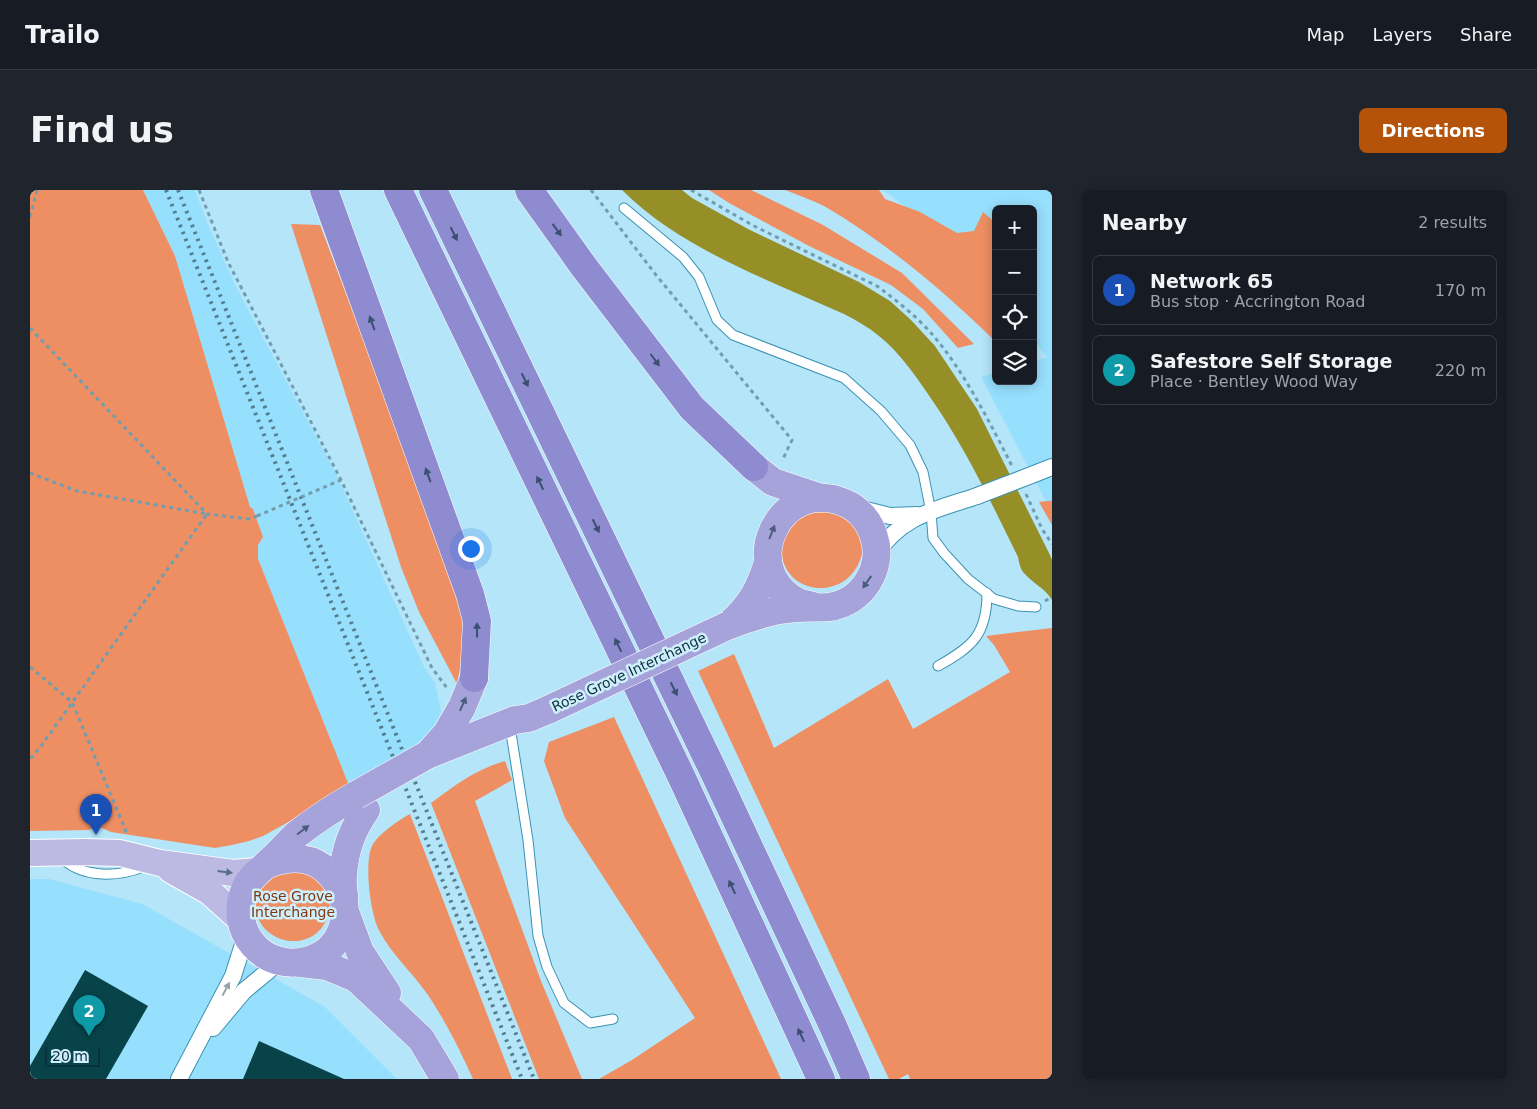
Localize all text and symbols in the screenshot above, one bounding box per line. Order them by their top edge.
text: Trailo [25,21,100,49]
text: Map [1306,24,1344,45]
text: Layers [1372,24,1432,45]
text: Share [1460,24,1512,45]
button: Directions [1359,108,1507,153]
text: Find us [30,110,174,150]
map controls [992,205,1037,385]
button: + [992,205,1037,250]
text: Nearby [1102,211,1187,235]
text: 2 results [1418,213,1487,232]
one-way arrow [552,223,563,236]
one-way arrow [450,227,458,241]
button: − [992,250,1037,295]
text: Network 65 [1150,270,1274,292]
text: 1 [1113,281,1125,300]
text: 170 m [1435,281,1486,300]
text: Bus stop · Accrington Road [1150,292,1365,311]
button: locate [992,295,1037,340]
one-way arrow [368,315,375,330]
button: layers [992,340,1037,385]
text: Safestore Self Storage [1150,350,1392,372]
one-way arrow [650,353,660,367]
text: 2 [1113,361,1125,380]
text: 220 m [1435,361,1486,380]
text: Place · Bentley Wood Way [1150,372,1358,391]
one-way arrow [521,373,529,387]
one-way arrow [424,467,432,482]
one-way arrow [536,476,544,490]
one-way arrow [592,519,600,533]
one-way arrow [768,524,776,539]
your location [458,536,484,562]
one-way arrow [862,575,872,589]
one-way arrow [473,621,481,637]
street label: Rose Grove Interchange [549,629,709,715]
one-way arrow [614,638,622,653]
one-way arrow [669,681,678,696]
one-way arrow [459,697,467,711]
pin: 1 [80,794,112,835]
one-way arrow [296,825,310,835]
one-way arrow [218,868,234,876]
one-way arrow [728,880,736,894]
park label: Rose Grove Interchange [251,888,335,920]
one-way arrow [222,982,230,997]
pin: 2 [73,995,105,1036]
one-way arrow [796,1028,804,1042]
scale bar [45,1044,100,1067]
text: 20 m [52,1048,88,1064]

